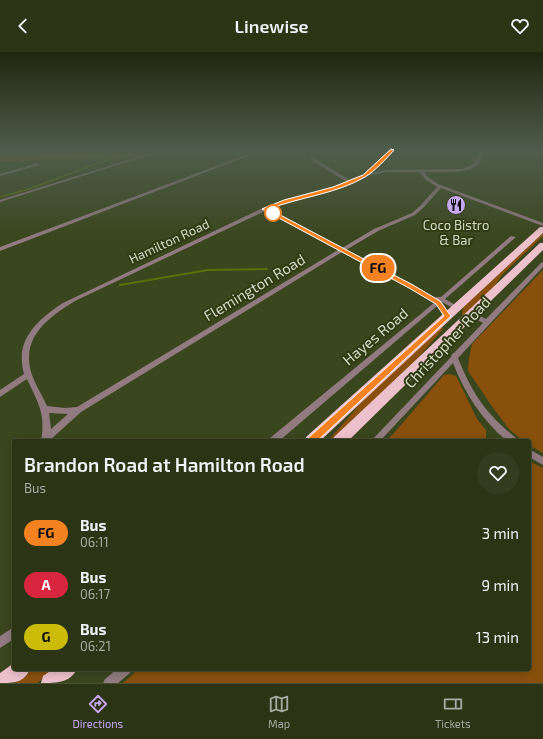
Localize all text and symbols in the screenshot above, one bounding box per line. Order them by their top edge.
icon: back [12,15,34,37]
text: Linewise [235,15,308,37]
icon: heart [509,15,531,37]
restaurant icon: Coco Bistro & Bar [445,194,467,216]
unlabelled marker [264,204,282,222]
street label: Hamilton Road [126,215,212,267]
place label: Coco Bistro & Bar [423,217,489,248]
street label: Flemington Road [200,250,308,324]
line badge: FG [360,255,396,281]
text: FG [370,259,386,276]
street label: Christopher Road [400,293,494,391]
street label: Hayes Road [339,303,411,369]
button: heart [477,452,519,494]
text: Brandon Road at Hamilton Road [24,453,305,476]
text: Bus [24,480,46,496]
text: Bus [80,516,106,534]
text: FG [38,524,54,541]
text: 3 min [482,524,519,542]
text: 06:11 [80,534,109,550]
text: Bus [80,568,106,586]
text: A [41,576,51,593]
text: 9 min [481,576,519,594]
text: 06:17 [80,586,110,602]
text: Bus [80,620,106,638]
text: G [41,628,51,645]
text: 13 min [476,628,519,646]
text: 06:21 [80,638,111,654]
tab: Directions [72,693,123,730]
tab: Map [268,693,290,730]
tab: Tickets [435,693,471,730]

